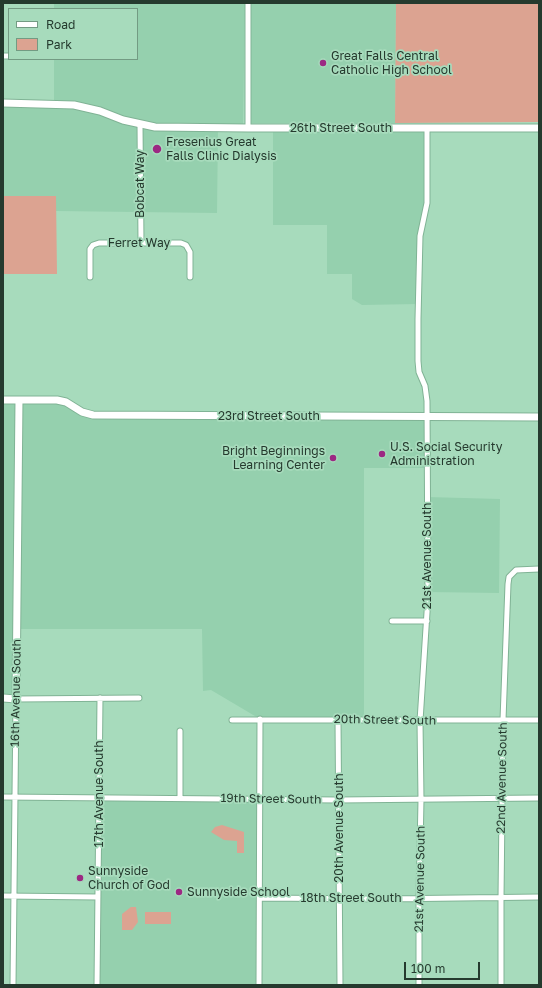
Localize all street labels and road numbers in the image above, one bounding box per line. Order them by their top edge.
street label: 26th Street South [290,121,392,135]
street label: Bobcat Way [133,150,147,218]
street label: Ferret Way [108,236,170,250]
street label: 23rd Street South [218,409,320,423]
street label: 21st Avenue South [420,503,434,609]
street label: 16th Avenue South [8,639,24,747]
street label: 20th Street South [334,712,436,728]
street label: 22nd Avenue South [494,722,510,834]
street label: 17th Avenue South [92,740,106,848]
street label: 20th Avenue South [332,773,346,883]
street label: 19th Street South [220,791,322,807]
street label: 21st Avenue South [412,826,428,932]
street label: 18th Street South [300,891,402,905]

